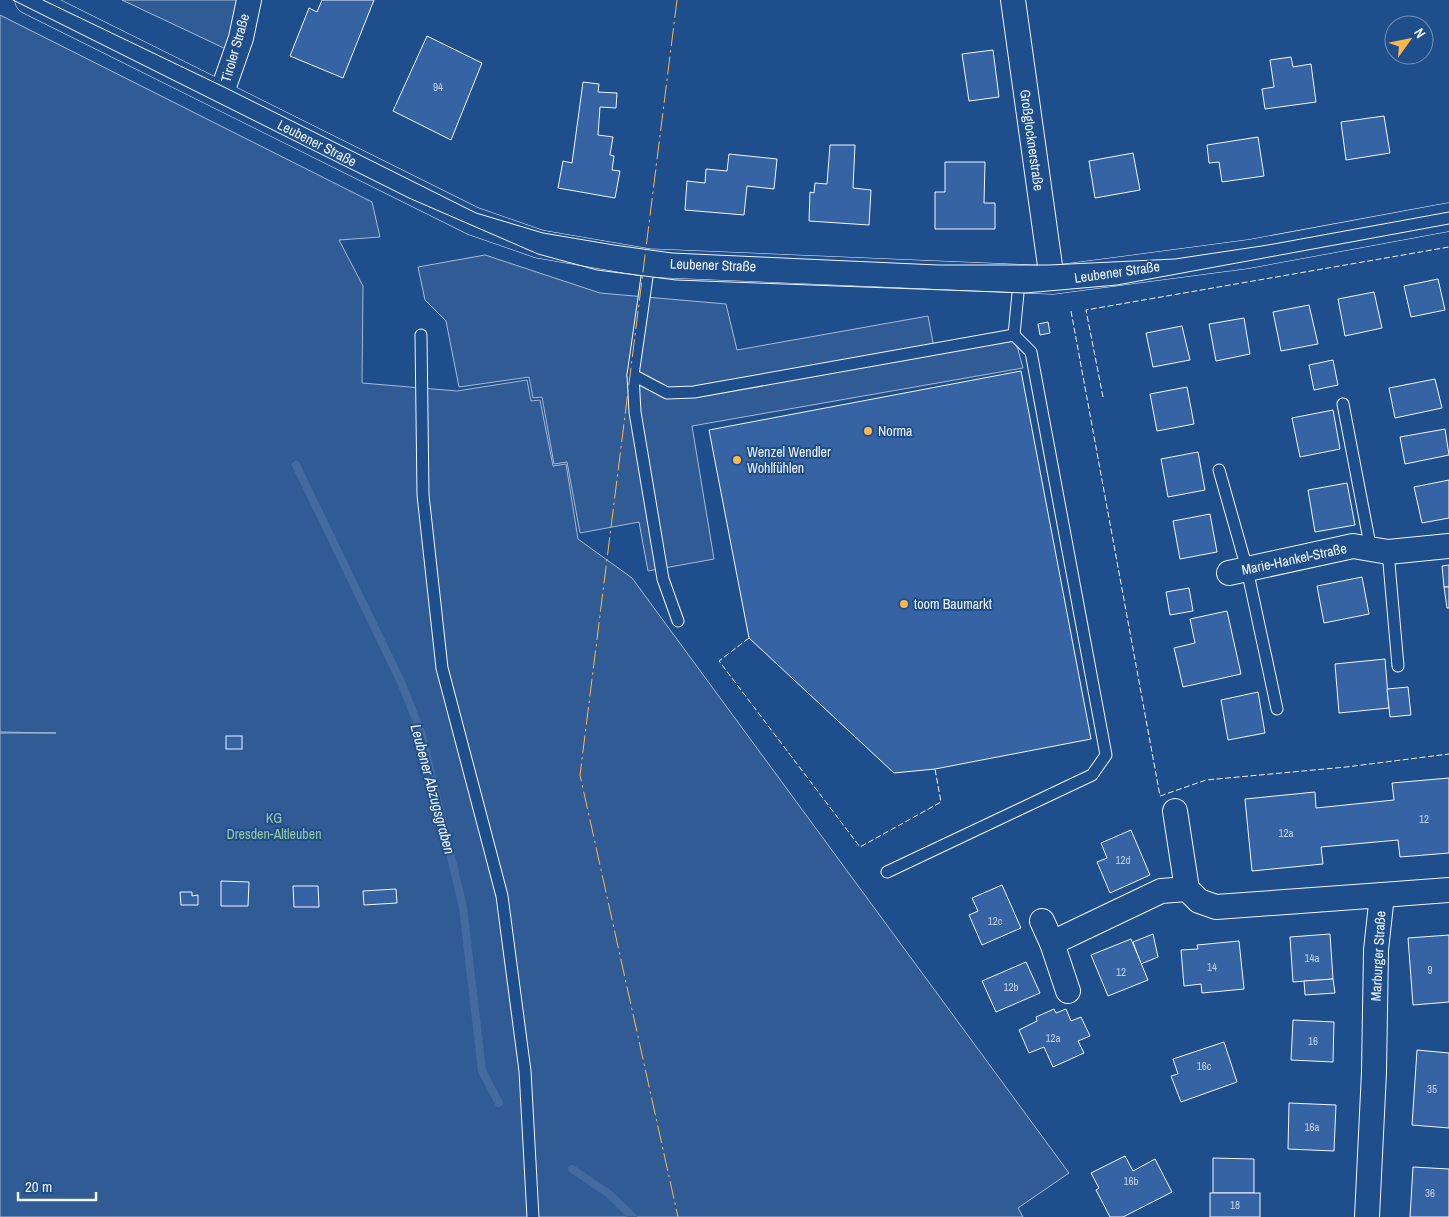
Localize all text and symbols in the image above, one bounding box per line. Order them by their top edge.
street label: Tiroler Straße [217,12,253,84]
north arrow [1384,15,1434,65]
text: N [1410,25,1430,41]
house number: 94 [433,80,443,94]
street label: Großglocknerstraße [1016,88,1048,192]
street label: Leubener Straße [275,115,359,171]
street label: Leubener Straße [670,255,756,275]
street label: Leubener Straße [1073,257,1161,287]
place label: Norma [878,422,913,440]
marker: Norma [862,425,874,437]
place label: Wenzel Wendler Wohlfühlen [747,443,831,477]
marker: Wenzel Wendler Wohlfühlen [731,454,743,466]
street label: Marie-Hankel-Straße [1240,539,1348,579]
place label: toom Baumarkt [914,595,992,613]
marker: toom Baumarkt [898,598,910,610]
water label: Leubener Abzugsgraben [406,722,461,857]
park label: KG Dresden-Altleuben [226,809,322,843]
house number: 12 [1419,812,1429,826]
house number: 12a [1278,826,1294,840]
house number: 12d [1115,853,1131,867]
street label: Marburger Straße [1367,910,1389,1002]
house number: 12c [988,914,1003,928]
house number: 14a [1304,951,1320,965]
house number: 14 [1207,960,1217,974]
house number: 9 [1427,963,1433,977]
house number: 12 [1116,965,1126,979]
house number: 12b [1003,980,1019,994]
house number: 12a [1045,1031,1061,1045]
house number: 16 [1308,1034,1318,1048]
house number: 16c [1197,1059,1212,1073]
house number: 35 [1427,1082,1437,1096]
house number: 16a [1304,1120,1320,1134]
scale bar [18,1170,95,1202]
house number: 16b [1123,1174,1139,1188]
text: 20 m [25,1176,52,1197]
house number: 36 [1425,1186,1435,1200]
house number: 18 [1230,1198,1240,1212]

